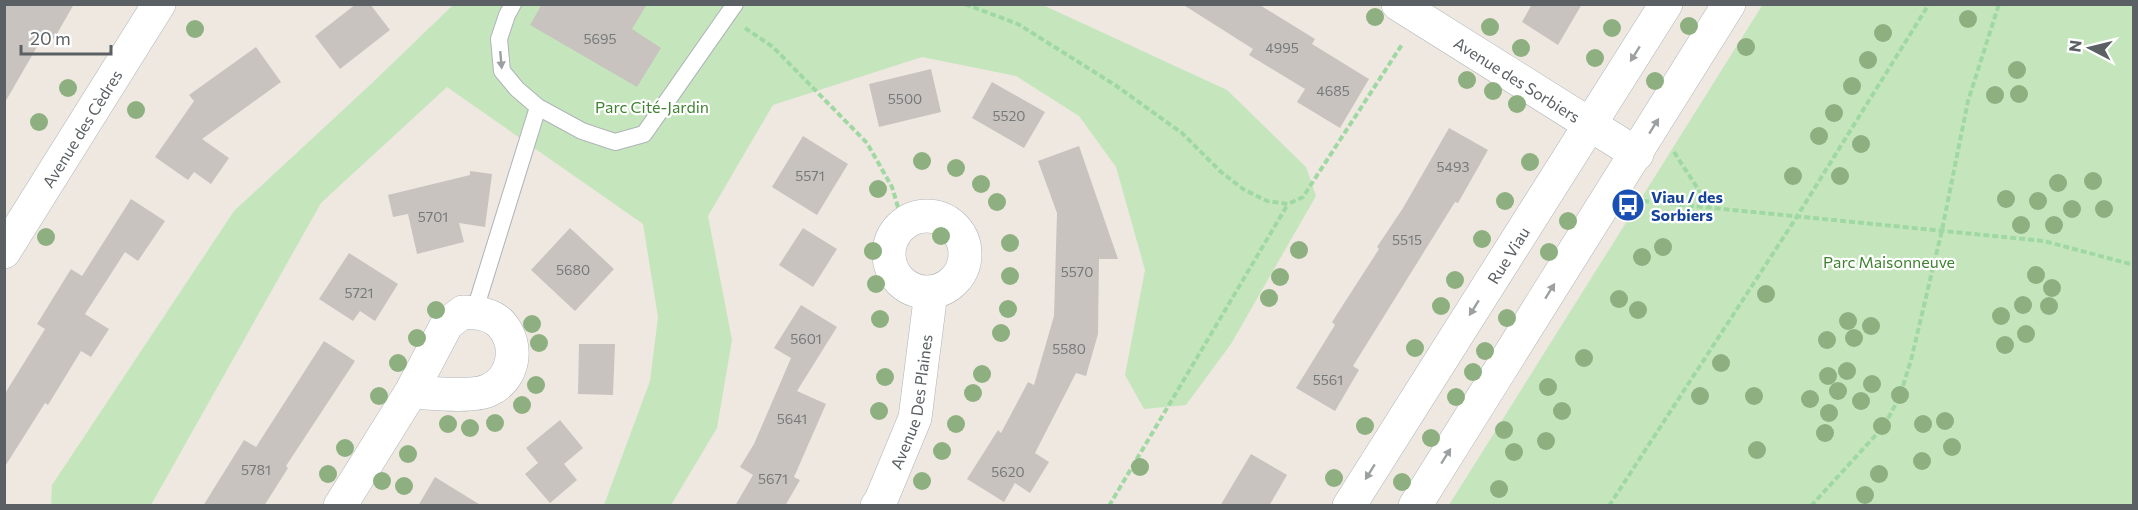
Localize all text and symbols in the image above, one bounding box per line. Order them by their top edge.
scale bar [21,18,111,56]
north arrow [2060,18,2120,78]
text: 20 m [30,27,71,49]
house number: 5695 [584,30,616,47]
street label: Avenue des Sorbiers [1451,32,1584,126]
house number: 4995 [1265,39,1299,56]
text: N [2064,39,2085,53]
one-way arrow [1630,46,1641,62]
one-way arrow [496,51,506,70]
street label: Avenue des Cèdres [38,66,125,190]
house number: 4685 [1316,82,1350,99]
house number: 5500 [888,90,922,107]
park label: Parc Cité-Jardin [595,97,709,116]
house number: 5520 [993,107,1025,124]
one-way arrow [1649,118,1660,134]
house number: 5493 [1437,158,1469,175]
house number: 5571 [795,167,825,184]
bus stop icon: Viau / des Sorbiers [1610,187,1646,223]
place label: Viau / des Sorbiers [1651,187,1723,224]
house number: 5701 [418,208,448,225]
street label: Rue Viau [1483,223,1533,287]
house number: 5515 [1392,231,1422,248]
park label: Parc Maisonneuve [1823,252,1955,271]
house number: 5680 [556,261,590,278]
house number: 5570 [1061,263,1093,280]
one-way arrow [1545,283,1556,299]
house number: 5721 [344,284,374,301]
one-way arrow [1469,299,1480,316]
house number: 5601 [790,330,822,347]
street label: Avenue Des Plaines [885,333,935,472]
house number: 5580 [1052,340,1086,357]
house number: 5561 [1313,371,1343,388]
house number: 5641 [777,410,807,427]
one-way arrow [1441,448,1452,464]
house number: 5781 [241,461,271,478]
house number: 5620 [991,463,1025,480]
one-way arrow [1364,464,1375,480]
house number: 5671 [758,470,788,487]

